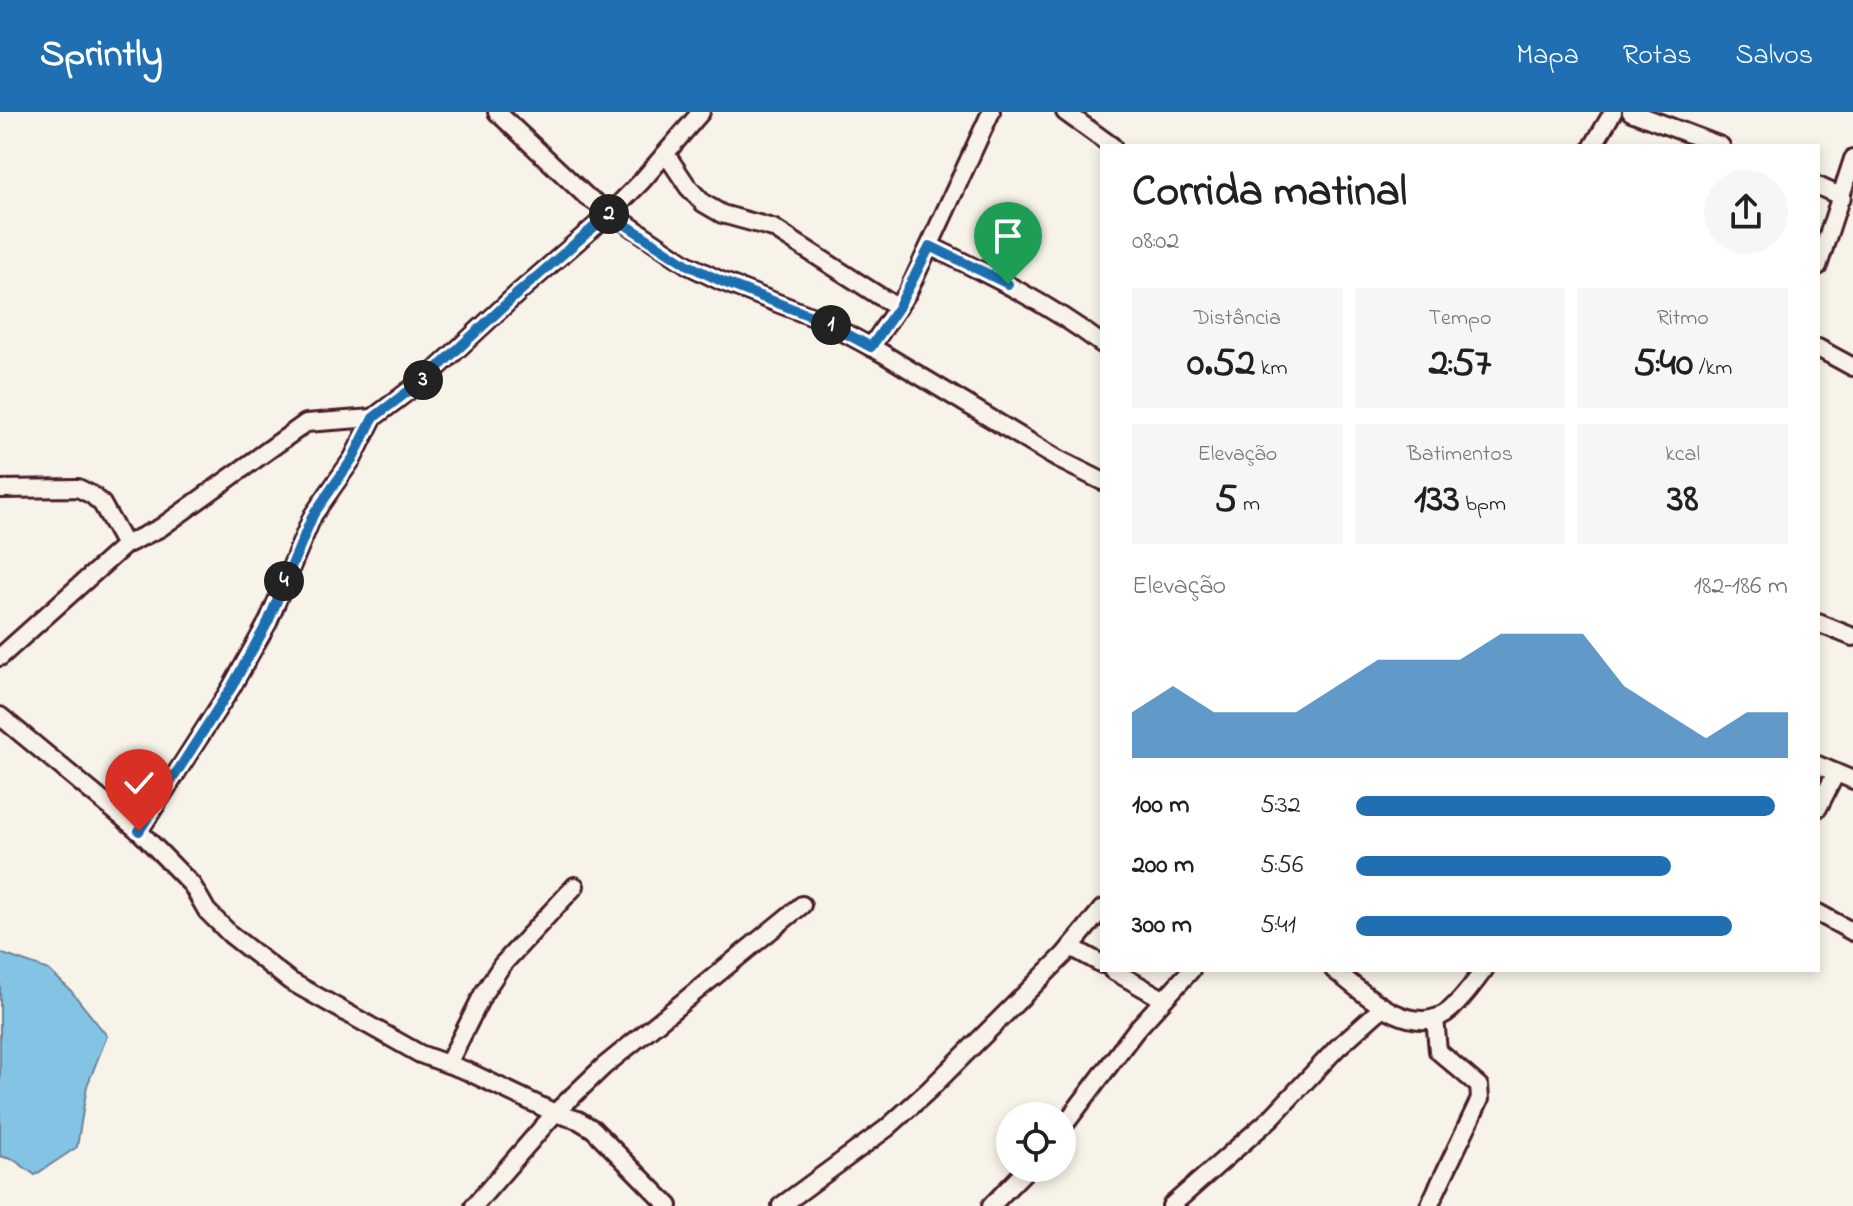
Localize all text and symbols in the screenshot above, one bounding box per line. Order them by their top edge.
text: Sprintly [40,28,163,84]
text: Mapa [1516,36,1579,77]
text: Rotas [1623,36,1692,77]
text: Salvos [1736,36,1813,77]
text: Corrida matinal [1132,161,1407,225]
button: share [1704,170,1788,254]
pin: 2 [589,194,629,234]
text: 2 [604,198,614,230]
pin [974,202,1042,284]
icon: arrive [986,214,1030,258]
text: 08:02 [1132,223,1179,261]
text: Distância [1194,303,1281,335]
text: Tempo [1429,303,1491,335]
text: Ritmo [1657,303,1709,335]
pin: 1 [811,305,851,345]
text: 1 [828,309,835,341]
text: 0.52 [1187,335,1255,394]
text: 2:57 [1429,335,1491,394]
text: 5:40 [1633,335,1693,394]
text: km [1255,353,1288,385]
text: /km [1693,353,1732,385]
pin: 3 [403,360,443,400]
text: 3 [418,364,428,396]
text: Elevação [1198,439,1277,471]
text: Batimentos [1407,439,1513,471]
text: kcal [1665,439,1700,471]
text: 5 [1215,471,1237,530]
text: 133 [1414,471,1460,530]
text: 38 [1667,471,1698,530]
text: m [1237,489,1260,521]
text: bpm [1460,489,1506,521]
pin: 4 [264,561,304,601]
text: 4 [279,565,289,597]
text: Elevação [1132,568,1226,606]
text: 182–186 m [1693,568,1788,606]
pin [105,749,173,831]
icon: check [117,761,161,805]
text: 100 m [1132,787,1189,825]
text: 5:32 [1260,787,1301,825]
text: 200 m [1132,847,1194,885]
text: 5:56 [1260,847,1303,885]
text: 300 m [1132,907,1192,945]
text: 5:41 [1260,907,1296,945]
map controls [996,1102,1076,1182]
button: locate [996,1102,1076,1182]

